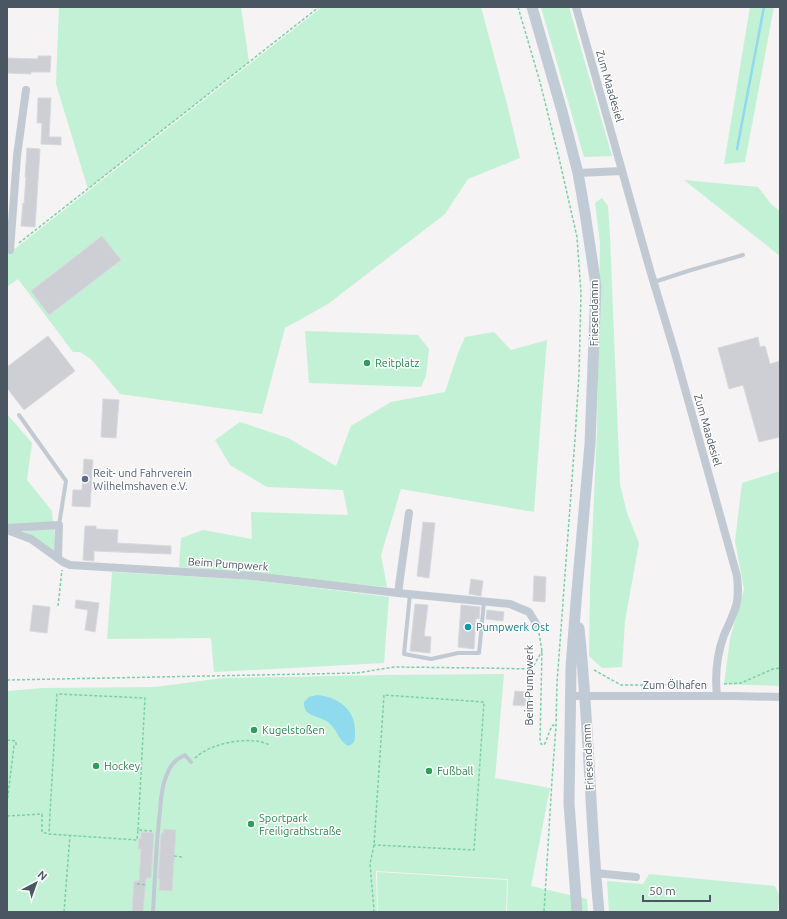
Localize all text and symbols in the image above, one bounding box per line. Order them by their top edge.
street label: Zum Maadesiel [594,49,626,123]
street label: Friesendamm [588,280,600,346]
place label: Reitplatz [375,357,419,369]
marker: Reitplatz [362,358,372,368]
street label: Zum Maadesiel [692,393,724,467]
place label: Reit- und Fahrverein Wilhelmshaven e.V. [93,467,192,492]
marker: Reit- und Fahrverein Wilhelmshaven e.V. [80,474,90,484]
street label: Beim Pumpwerk [187,555,269,573]
place label: Pumpwerk Ost [476,621,550,633]
marker: Pumpwerk Ost [463,622,473,632]
street label: Beim Pumpwerk [523,644,535,725]
street label: Zum Ölhafen [643,679,707,691]
street label: Friesendamm [580,723,596,791]
place label: Kugelstoßen [262,724,325,736]
marker: Kugelstoßen [249,725,259,735]
place label: Hockey [104,760,141,772]
marker: Hockey [91,761,101,771]
place label: Fußball [437,765,474,777]
marker: Fußball [424,766,434,776]
place label: Sportpark Freiligrathstraße [259,812,341,837]
marker: Sportpark Freiligrathstraße [246,819,256,829]
north arrow [16,863,56,903]
text: N [36,868,50,883]
scale bar [643,877,710,903]
text: 50 m [649,884,676,897]

